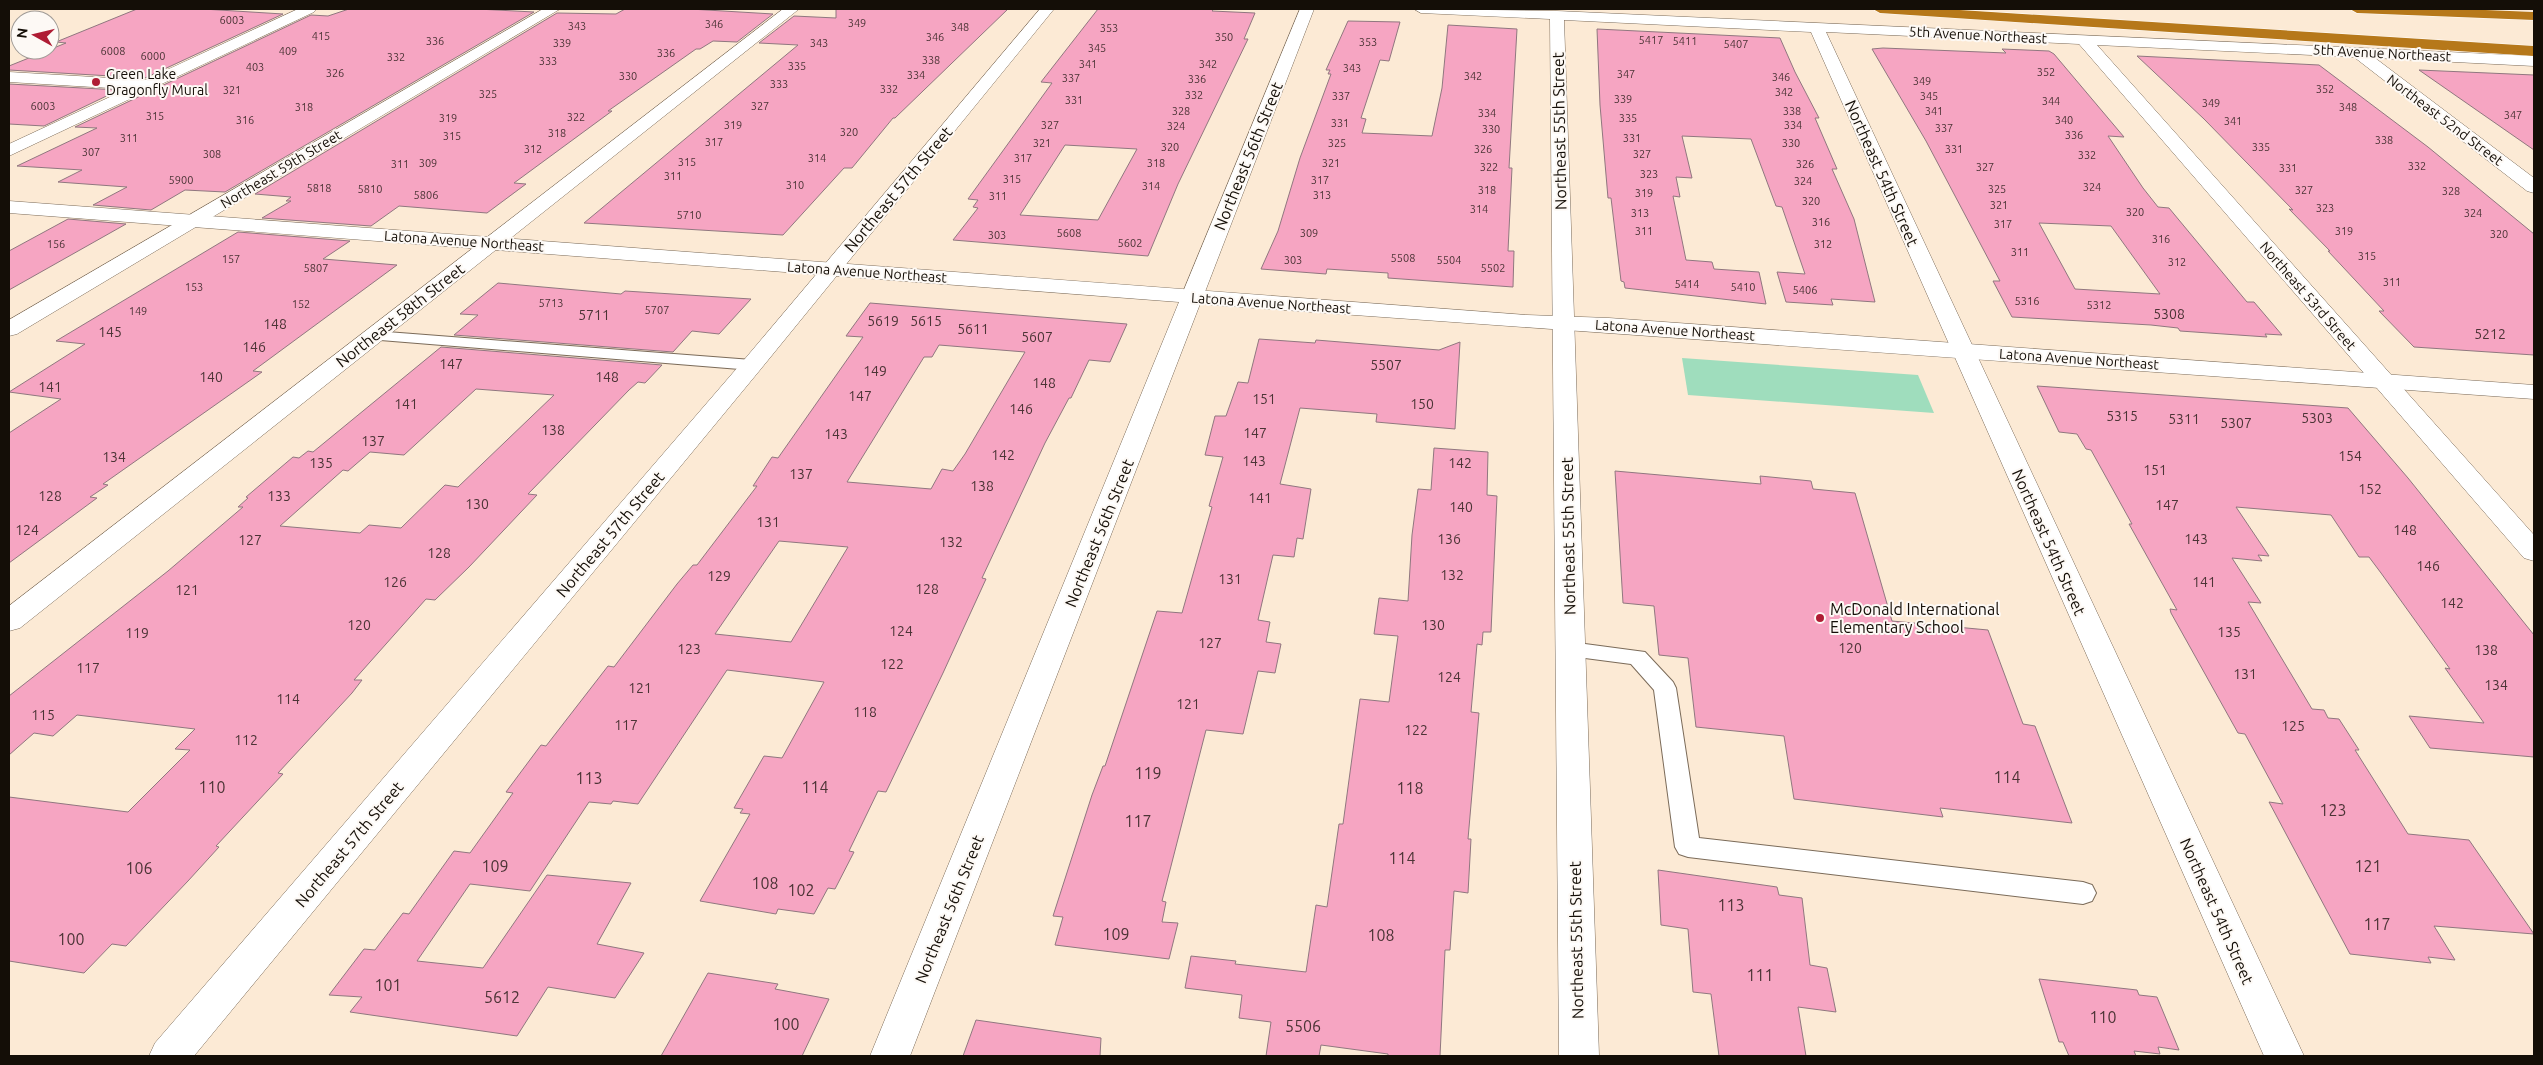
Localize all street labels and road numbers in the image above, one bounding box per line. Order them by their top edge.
street label: 5th Avenue Northeast [1908,23,2048,47]
street label: 5th Avenue Northeast [2312,41,2452,65]
street label: Northeast 55th Street [1549,51,1569,210]
street label: Northeast 52nd Street [2384,71,2507,169]
street label: Northeast 56th Street [1210,79,1286,233]
street label: Northeast 54th Street [1842,97,1923,249]
street label: Northeast 57th Street [840,122,956,255]
street label: Northeast 59th Street [218,126,345,211]
street label: Latona Avenue Northeast [384,227,545,255]
street label: Northeast 53rd Street [2257,239,2360,354]
street label: Latona Avenue Northeast [787,258,948,286]
street label: Northeast 58th Street [332,259,468,371]
street label: Latona Avenue Northeast [1191,289,1352,317]
street label: Latona Avenue Northeast [1595,316,1756,344]
street label: Latona Avenue Northeast [1999,345,2160,373]
street label: Northeast 56th Street [1061,456,1137,610]
street label: Northeast 55th Street [1558,456,1578,615]
street label: Northeast 54th Street [2009,466,2090,618]
street label: Northeast 57th Street [552,467,668,600]
street label: Northeast 57th Street [291,777,407,910]
street label: Northeast 56th Street [911,832,987,986]
street label: Northeast 54th Street [2177,835,2258,987]
street label: Northeast 55th Street [1566,860,1586,1019]

